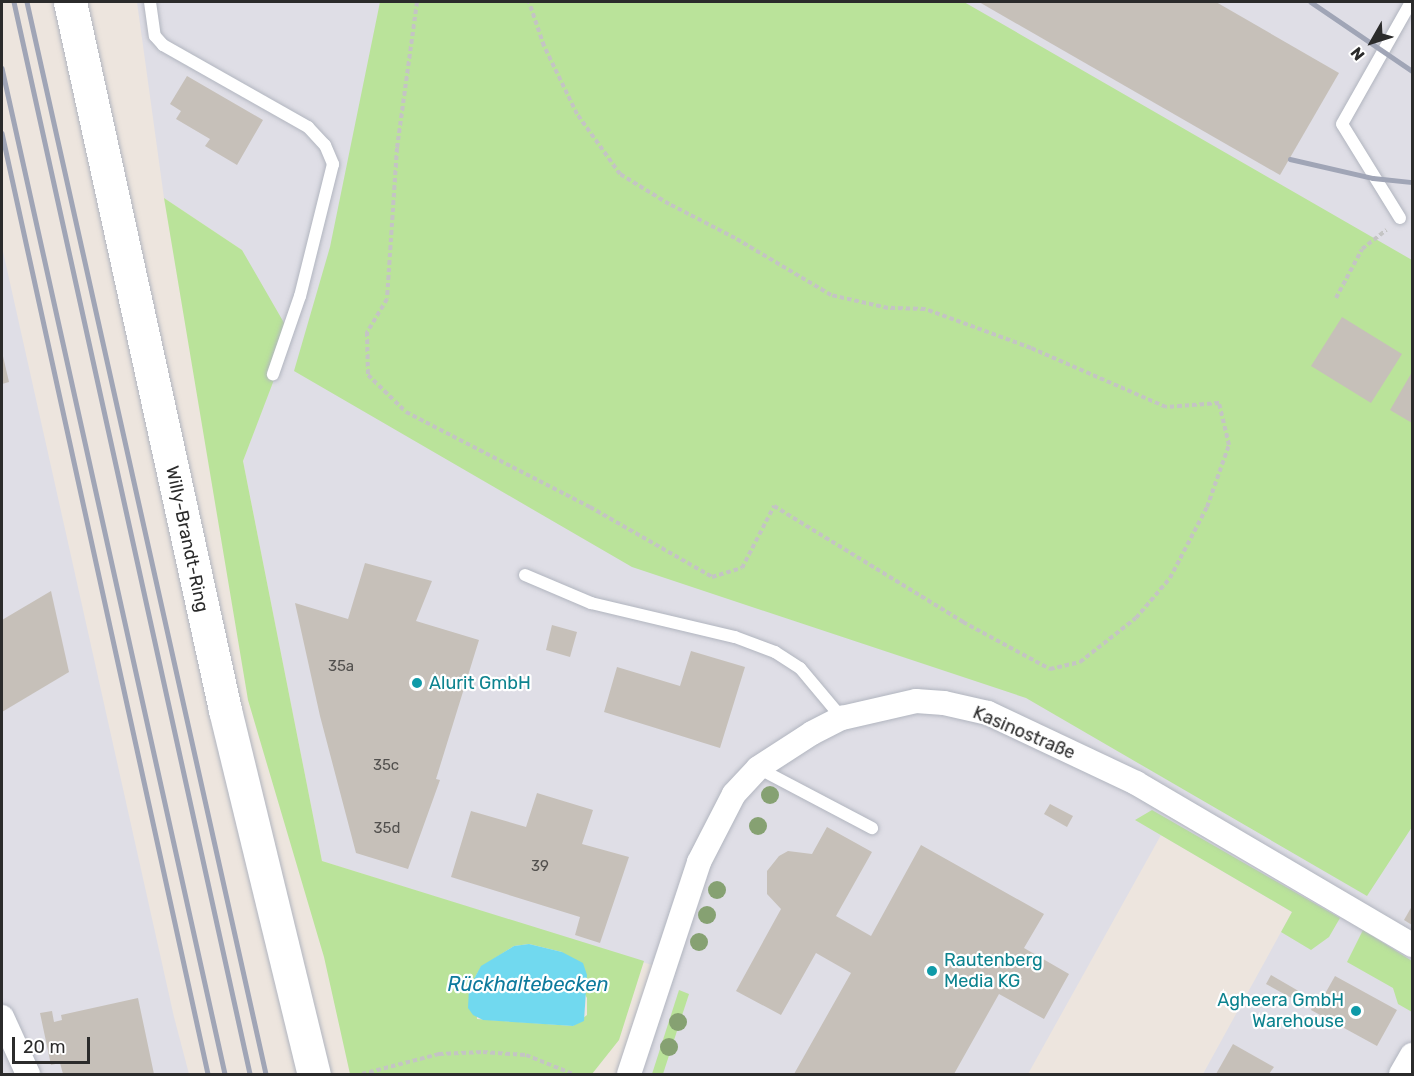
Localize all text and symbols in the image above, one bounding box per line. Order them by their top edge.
north arrow [1342,12,1402,72]
text: N [1347,43,1369,64]
street label: Willy-Brandt-Ring [161,464,213,614]
house number: 35a [328,658,354,676]
place label: Alurit GmbH [429,672,531,694]
marker: Alurit GmbH [410,676,424,690]
street label: Kasinostraße [970,702,1078,764]
house number: 35c [373,757,399,775]
house number: 35d [374,820,400,838]
house number: 39 [531,858,549,876]
place label: Rautenberg Media KG [944,950,1043,992]
marker: Rautenberg Media KG [925,964,939,978]
water label: Rückhaltebecken [447,972,609,996]
place label: Agheera GmbH Warehouse [1217,990,1344,1032]
marker: Agheera GmbH Warehouse [1349,1004,1363,1018]
scale bar [15,1025,93,1063]
text: 20 m [23,1036,65,1058]

